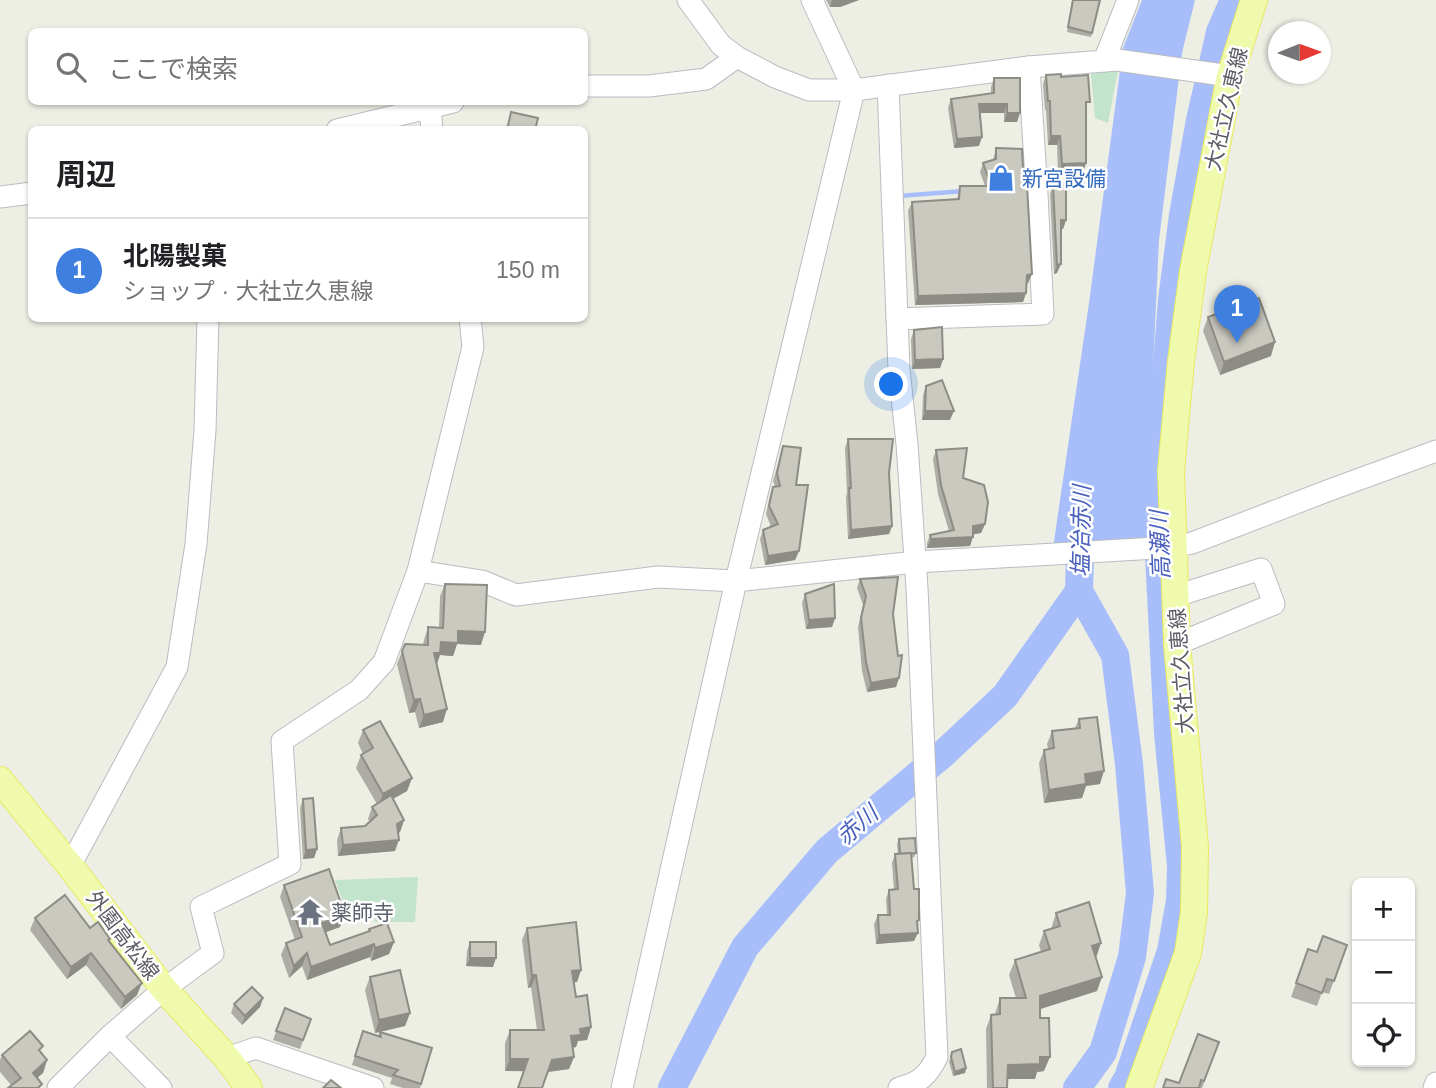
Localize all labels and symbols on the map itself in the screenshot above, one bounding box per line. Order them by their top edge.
north arrow [1268,21,1331,84]
street label: 大社立久恵線 [1201,45,1251,173]
shop icon: 新宮設備 [986,163,1016,193]
place label: 新宮設備 [1022,167,1106,190]
pin: 1 [1214,285,1260,343]
your location [874,367,908,401]
water label: 塩冶赤川 [1067,482,1095,577]
water label: 高瀬川 [1146,507,1174,580]
street label: 大社立久恵線 [1165,607,1197,735]
water label: 赤川 [831,798,885,850]
street label: 外園高松線 [82,886,164,984]
temple icon: 薬師寺 [295,897,325,927]
place label: 薬師寺 [331,901,394,924]

